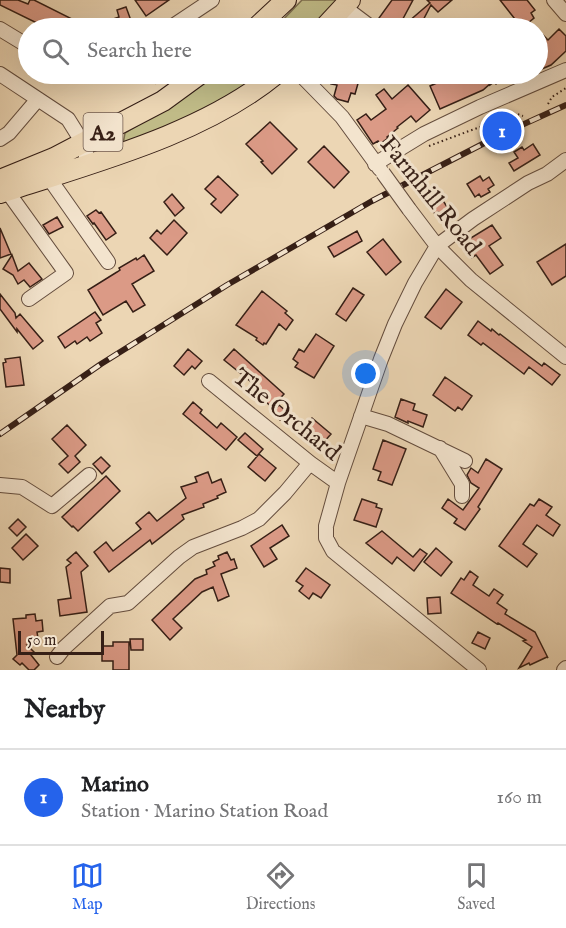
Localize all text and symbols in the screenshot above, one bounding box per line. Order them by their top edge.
search box [18,18,548,84]
icon: search [39,35,72,68]
text: Search here [87,37,192,65]
pin: 1 [482,108,522,154]
road number: A2 [84,113,122,151]
street label: Farmhill Road [372,130,487,262]
your location [351,359,380,388]
street label: The Orchard [226,362,347,468]
scale bar [18,628,104,656]
text: 50 m [27,631,56,651]
text: Nearby [24,693,105,726]
text: Marino [81,771,149,799]
text: 1 [40,785,47,810]
text: 160 m [496,785,542,810]
text: Station · Marino Station Road [81,799,328,824]
tab: Map [71,859,104,915]
tab: Directions [246,859,315,915]
tab: Saved [457,859,495,915]

